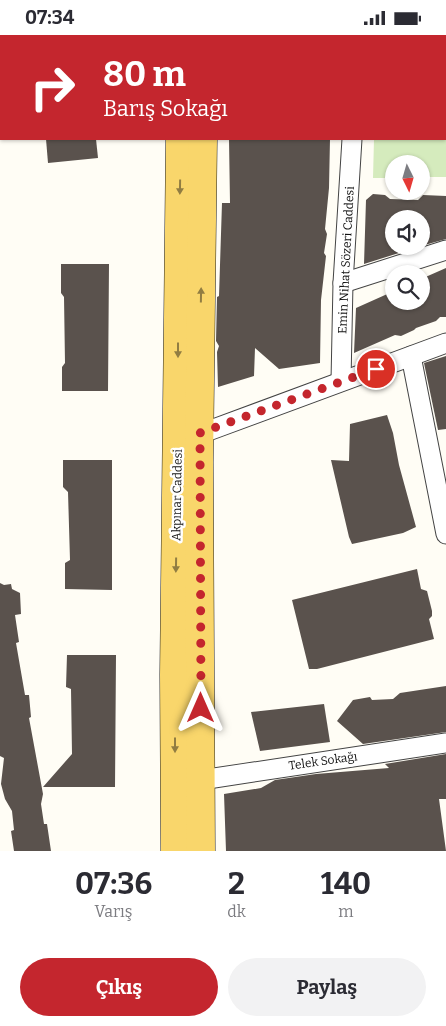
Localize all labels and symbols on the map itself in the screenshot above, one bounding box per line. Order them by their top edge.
north arrow [385,155,430,200]
one-way arrow [176,180,184,196]
street label: Emin Nihat Sözeri Caddesi [335,185,357,334]
one-way arrow [197,287,205,303]
one-way arrow [174,342,182,358]
pin [355,348,397,390]
street label: Akpınar Caddesi [169,449,185,541]
one-way arrow [172,557,180,573]
position arrow [174,681,226,733]
one-way arrow [171,737,179,753]
street label: Telek Sokağı [288,749,359,773]

